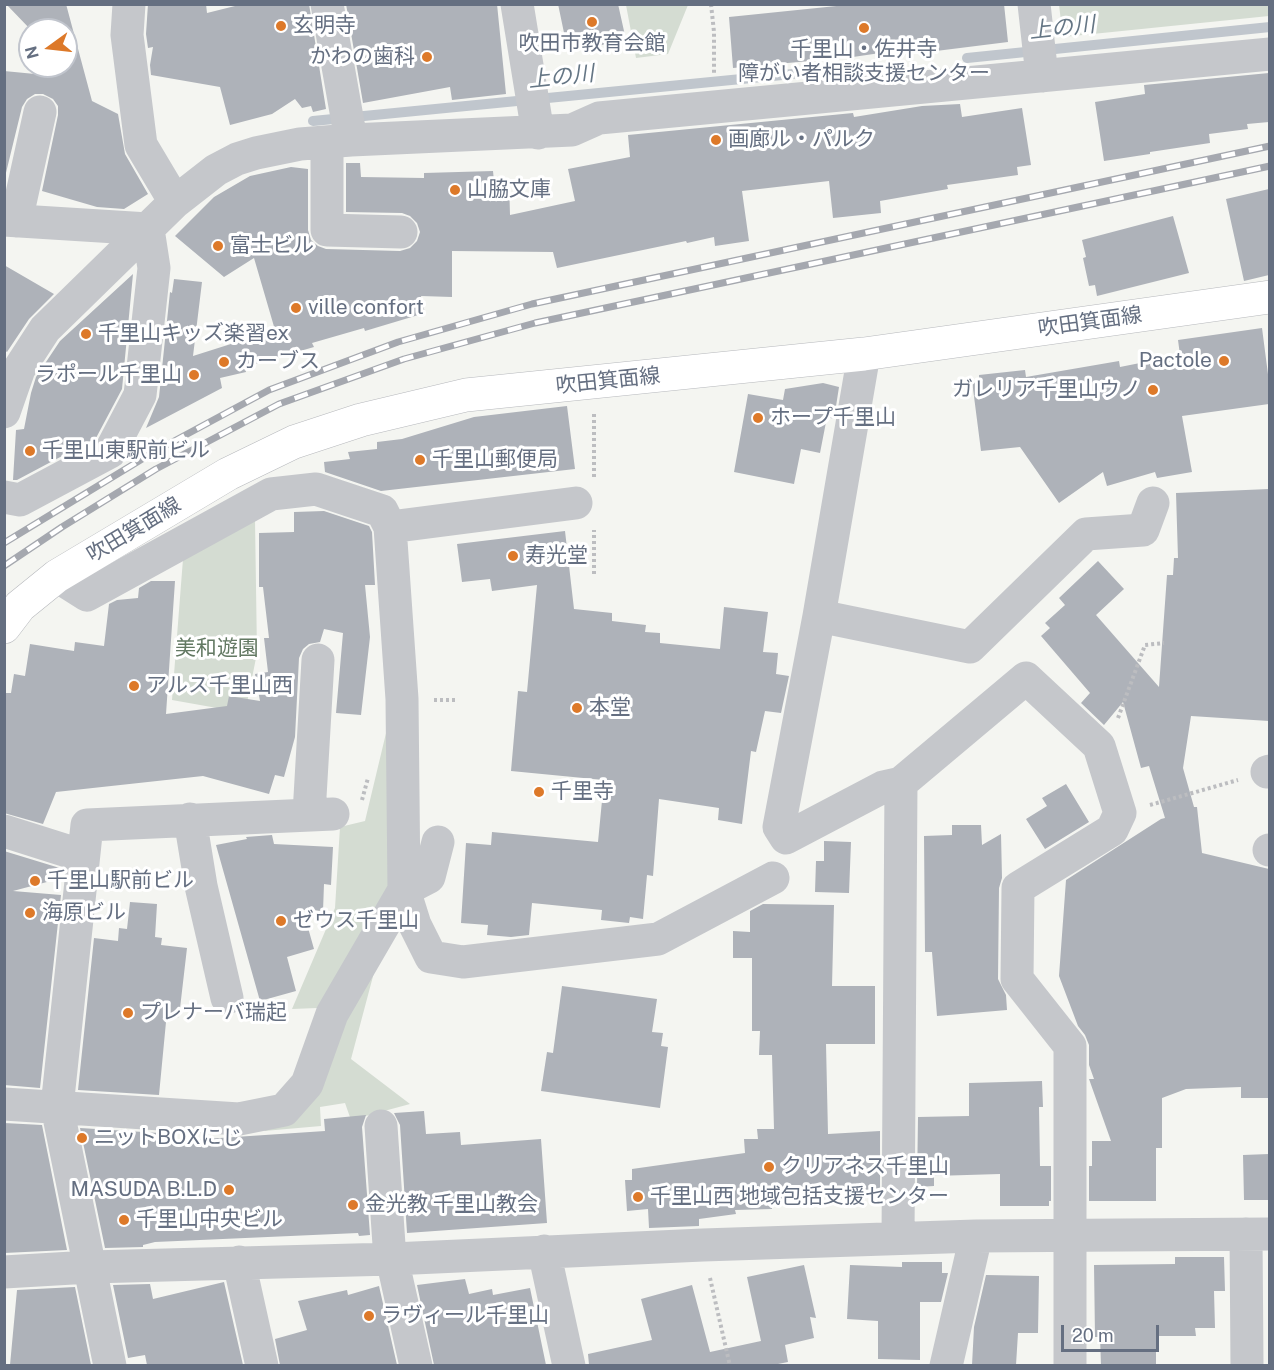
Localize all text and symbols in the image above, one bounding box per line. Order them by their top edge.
water label: 上の川 [1028,11,1096,45]
place label: 玄明寺 [293,13,356,39]
marker: 吹田市教育会館 [585,15,599,29]
north arrow [18,18,78,78]
marker: 玄明寺 [274,19,288,33]
marker: 千里山・佐井寺 障がい者相談支援センター [857,21,871,35]
place label: 吹田市教育会館 [519,31,665,57]
place label: 千里山・佐井寺 障がい者相談支援センター [738,37,990,87]
text: N [21,44,43,61]
place label: かわの歯科 [310,44,415,70]
marker: かわの歯科 [420,50,434,64]
water label: 上の川 [527,60,595,94]
place label: 画廊ル・パルク [728,127,875,153]
marker: 画廊ル・パルク [709,133,723,147]
place label: 山脇文庫 [467,177,551,203]
marker: 山脇文庫 [448,183,462,197]
place label: 富士ビル [230,233,314,259]
marker: 富士ビル [211,239,225,253]
place label: ville confort [308,295,424,321]
marker: ville confort [289,301,303,315]
street label: 吹田箕面線 [1036,302,1144,342]
place label: 千里山キッズ楽習ex [98,321,289,347]
marker: 千里山キッズ楽習ex [79,327,93,341]
place label: Pactole [1139,348,1212,374]
place label: カーブス [236,349,320,375]
marker: Pactole [1217,354,1231,368]
marker: カーブス [217,355,231,369]
place label: ラポール千里山 [35,362,182,388]
street label: 吹田箕面線 [554,363,662,399]
marker: ラポール千里山 [187,368,201,382]
place label: ガレリア千里山ウノ [952,377,1141,403]
marker: ガレリア千里山ウノ [1146,383,1160,397]
place label: ホープ千里山 [770,405,896,431]
marker: ホープ千里山 [751,411,765,425]
place label: 千里山東駅前ビル [42,438,210,464]
marker: 千里山東駅前ビル [23,444,37,458]
place label: 千里山郵便局 [432,447,558,473]
marker: 千里山郵便局 [413,453,427,467]
street label: 吹田箕面線 [83,492,185,568]
place label: 寿光堂 [525,543,588,569]
marker: 寿光堂 [506,549,520,563]
park label: 美和遊園 [175,636,259,662]
place label: アルス千里山西 [146,673,293,699]
marker: アルス千里山西 [127,679,141,693]
place label: 本堂 [589,695,631,721]
marker: 本堂 [570,701,584,715]
place label: 千里寺 [551,779,614,805]
marker: 千里寺 [532,785,546,799]
place label: 千里山駅前ビル [47,868,194,894]
marker: 千里山駅前ビル [28,874,42,888]
place label: 海原ビル [42,900,126,926]
marker: 海原ビル [23,906,37,920]
place label: ゼウス千里山 [293,908,419,934]
marker: ゼウス千里山 [274,914,288,928]
place label: プレナーバ瑞起 [140,1000,287,1026]
marker: プレナーバ瑞起 [121,1006,135,1020]
place label: ニットBOXにじ [94,1125,243,1151]
marker: ニットBOXにじ [75,1131,89,1145]
place label: クリアネス千里山 [781,1154,949,1180]
marker: クリアネス千里山 [762,1160,776,1174]
place label: MASUDA B.L.D [71,1177,217,1203]
marker: MASUDA B.L.D [222,1183,236,1197]
place label: 千里山西 地域包括支援センター [650,1184,949,1210]
marker: 千里山西 地域包括支援センター [631,1190,645,1204]
place label: 金光教 千里山教会 [365,1192,538,1218]
marker: 金光教 千里山教会 [346,1198,360,1212]
place label: 千里山中央ビル [136,1207,283,1233]
marker: 千里山中央ビル [117,1213,131,1227]
place label: ラヴィール千里山 [381,1303,549,1329]
marker: ラヴィール千里山 [362,1309,376,1323]
scale bar [1064,1313,1162,1351]
text: 20 m [1072,1325,1114,1346]

